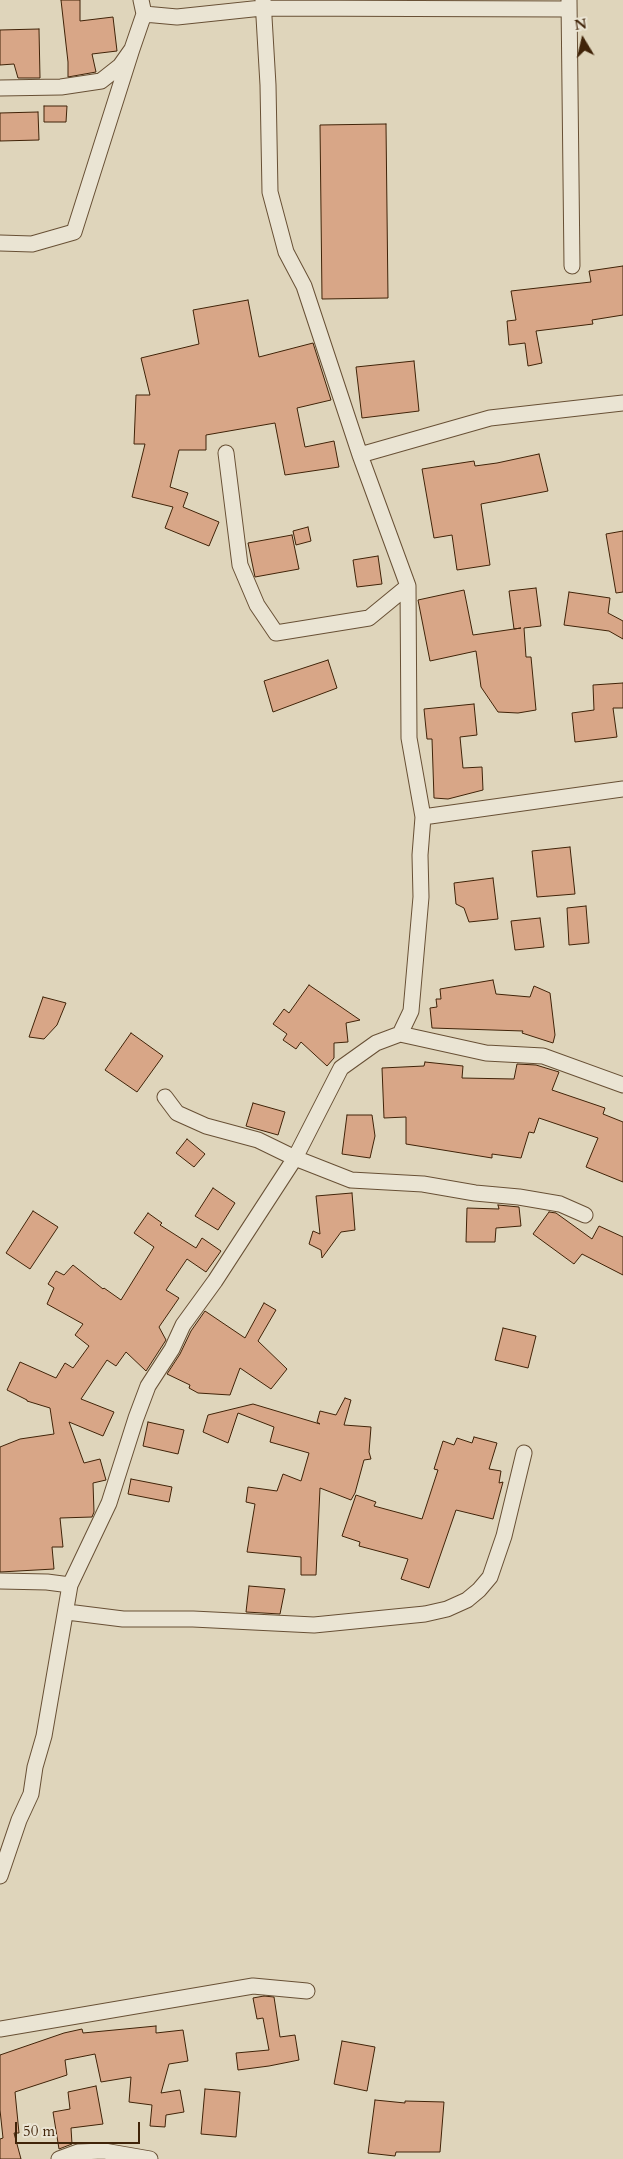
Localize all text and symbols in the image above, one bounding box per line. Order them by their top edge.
text: N [573,14,588,35]
north arrow [558,15,608,65]
scale bar [18,2112,142,2144]
text: 50 m [23,2121,55,2141]

